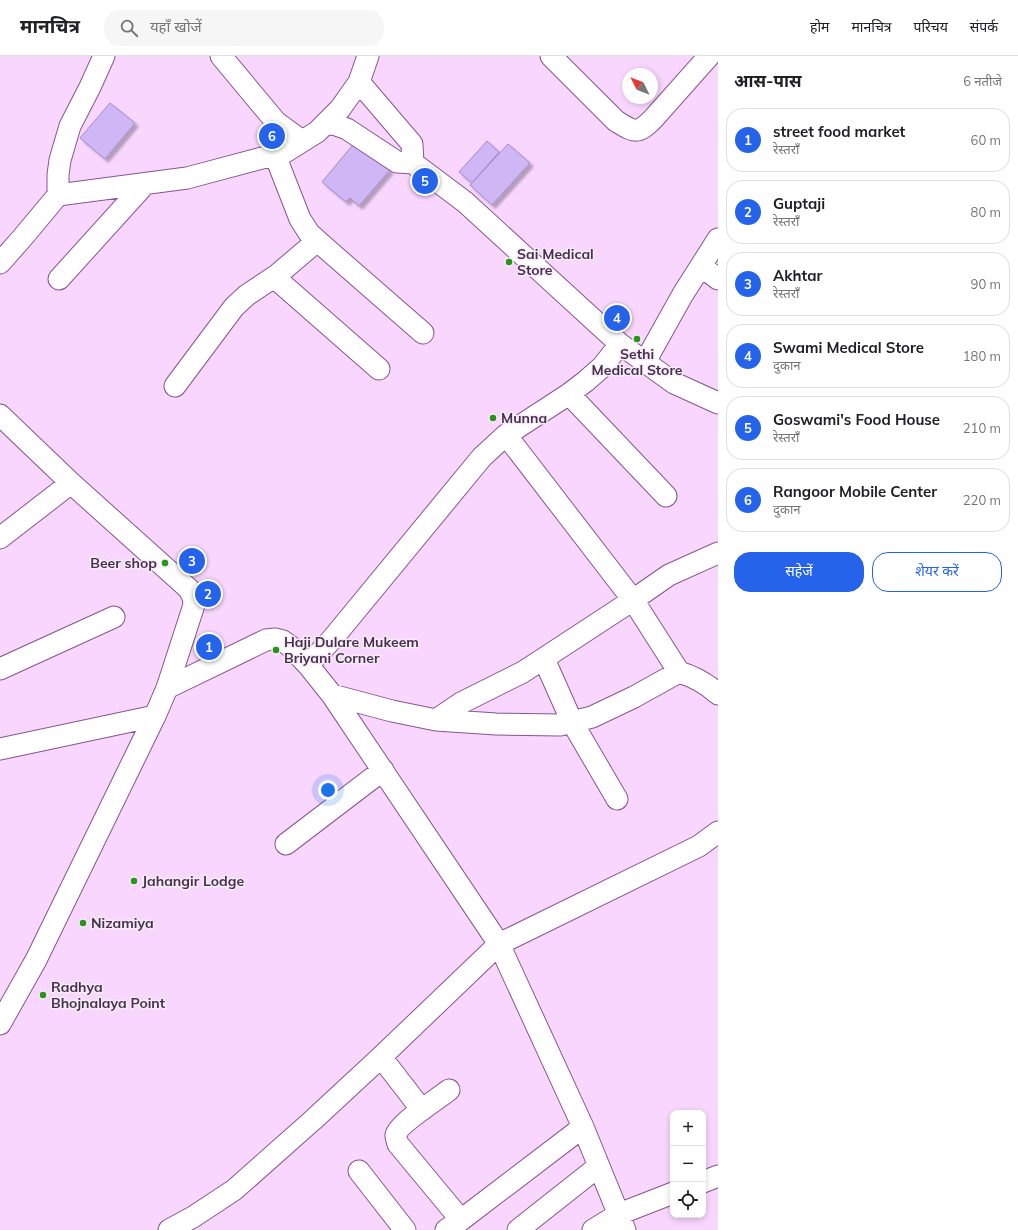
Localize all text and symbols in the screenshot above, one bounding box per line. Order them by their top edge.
search box [104,10,384,46]
text: मानचित्र [20,14,80,38]
icon: search [118,17,140,39]
text: यहाँ खोजें [150,17,202,36]
text: होम [810,18,829,36]
text: मानचित्र [851,18,892,36]
text: परिचय [914,18,948,36]
text: संपर्क [970,18,998,36]
north arrow [622,68,658,104]
text: आस-पास [734,70,801,91]
text: 6 नतीजे [963,73,1002,89]
pin: 6 [259,121,285,151]
text: street food market [773,122,905,141]
text: 1 [744,132,752,148]
text: 60 m [971,132,1001,148]
text: रेस्तराँ [773,141,799,157]
pin: 5 [412,166,438,196]
text: Guptaji [773,194,825,213]
text: 2 [744,204,752,220]
text: 80 m [971,204,1001,220]
text: रेस्तराँ [773,213,799,229]
place label: Sai Medical Store [517,245,594,279]
marker: Sai Medical Store [504,257,514,267]
text: Akhtar [773,266,822,285]
text: 3 [744,276,752,292]
text: 90 m [971,276,1001,292]
text: रेस्तराँ [773,285,799,301]
pin: 4 [604,303,630,333]
marker: Sethi Medical Store [632,334,642,344]
text: Swami Medical Store [773,338,924,357]
place label: Sethi Medical Store [592,345,683,379]
text: 4 [744,348,752,364]
text: 180 m [963,348,1001,364]
text: दुकान [773,357,800,373]
place label: Munna [501,409,547,427]
text: Goswami's Food House [773,410,940,429]
marker: Munna [488,413,498,423]
text: 5 [744,420,752,436]
text: 210 m [963,420,1001,436]
text: रेस्तराँ [773,429,799,445]
text: Rangoor Mobile Center [773,482,937,501]
text: 6 [744,492,752,508]
text: 220 m [963,492,1001,508]
text: दुकान [773,501,800,517]
pin: 3 [179,546,205,576]
button: सहेजें [734,552,864,592]
button: शेयर करें [872,552,1002,592]
place label: Beer shop [90,554,157,572]
marker: Beer shop [160,558,170,568]
pin: 2 [195,579,221,609]
pin: 1 [196,632,222,662]
place label: Haji Dulare Mukeem Briyani Corner [284,633,419,667]
marker: Haji Dulare Mukeem Briyani Corner [271,645,281,655]
your location [318,780,338,800]
place label: Jahangir Lodge [142,872,244,890]
marker: Jahangir Lodge [129,876,139,886]
place label: Nizamiya [91,914,154,932]
marker: Nizamiya [78,918,88,928]
place label: Radhya Bhojnalaya Point [51,978,166,1012]
marker: Radhya Bhojnalaya Point [38,990,48,1000]
map controls [670,1110,706,1218]
button: + [670,1110,706,1146]
button: − [670,1146,706,1182]
button: locate [670,1182,706,1218]

